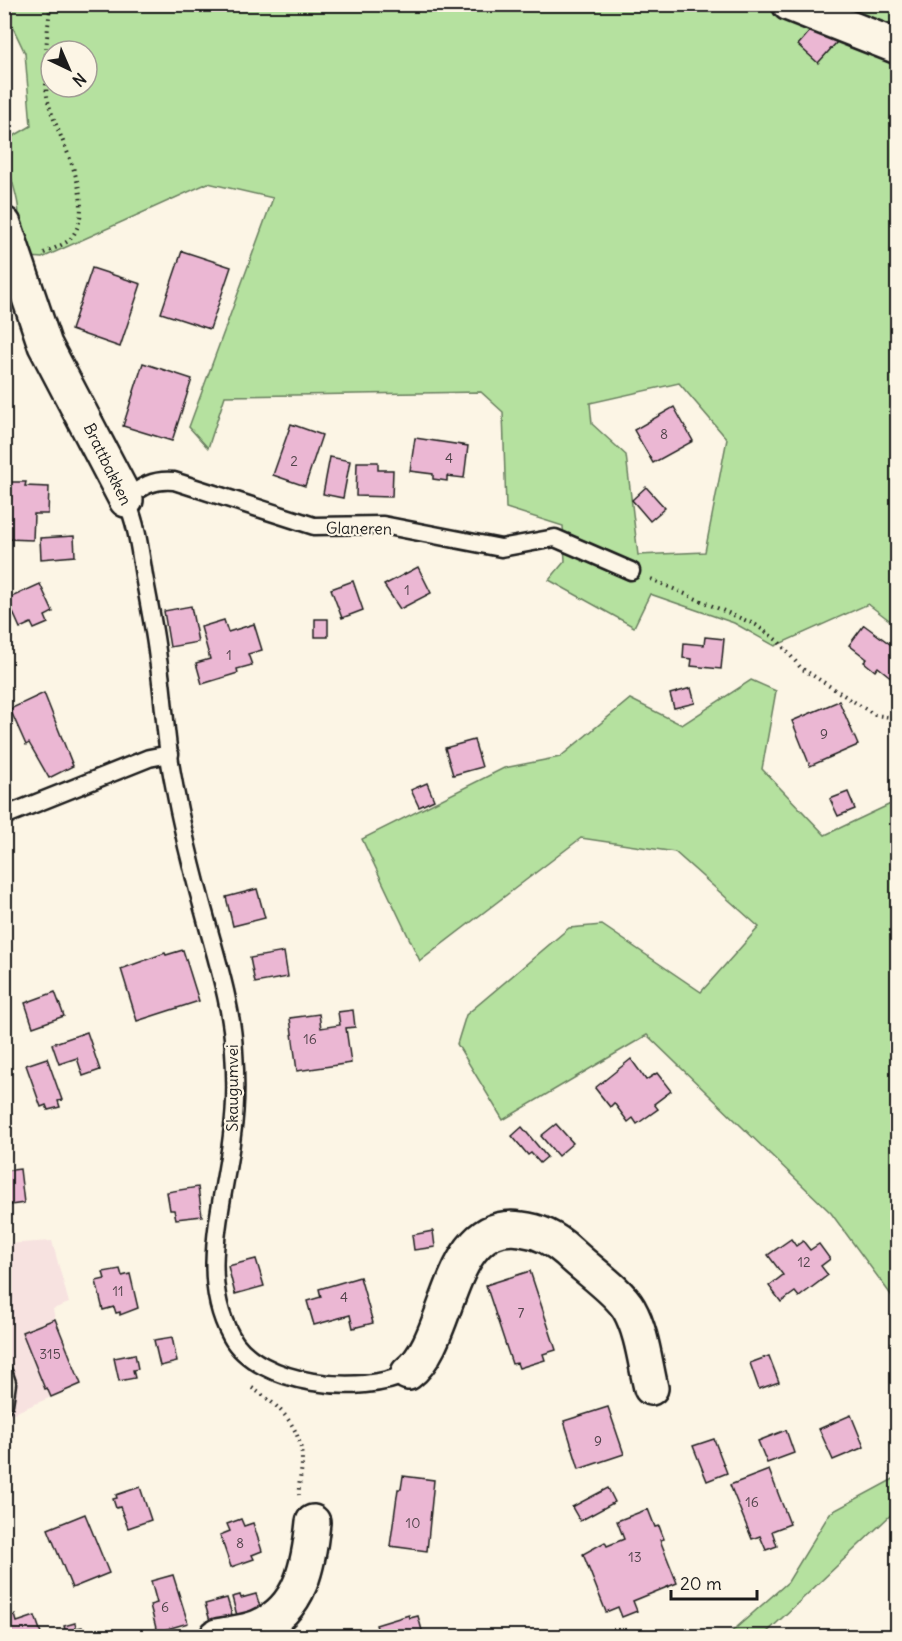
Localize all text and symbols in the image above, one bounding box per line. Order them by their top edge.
north arrow [39,39,99,99]
text: N [68,69,90,91]
street label: Brattbakken [80,420,136,508]
house number: 8 [660,425,668,443]
house number: 4 [445,449,453,467]
house number: 2 [290,452,298,470]
street label: Glaneren [326,517,392,539]
house number: 1 [404,581,410,599]
house number: 1 [226,646,232,664]
house number: 9 [820,725,828,743]
house number: 16 [303,1030,317,1048]
street label: Skaugumvei [222,1044,242,1132]
house number: 12 [797,1253,811,1271]
house number: 11 [112,1282,124,1300]
house number: 4 [340,1288,348,1306]
house number: 7 [518,1304,525,1322]
house number: 315 [39,1345,61,1363]
house number: 9 [594,1432,602,1450]
house number: 16 [745,1493,759,1511]
house number: 10 [406,1514,420,1532]
house number: 8 [236,1534,244,1552]
house number: 13 [628,1548,642,1566]
scale bar [671,1563,756,1601]
text: 20 m [680,1572,722,1595]
house number: 6 [161,1598,169,1616]

